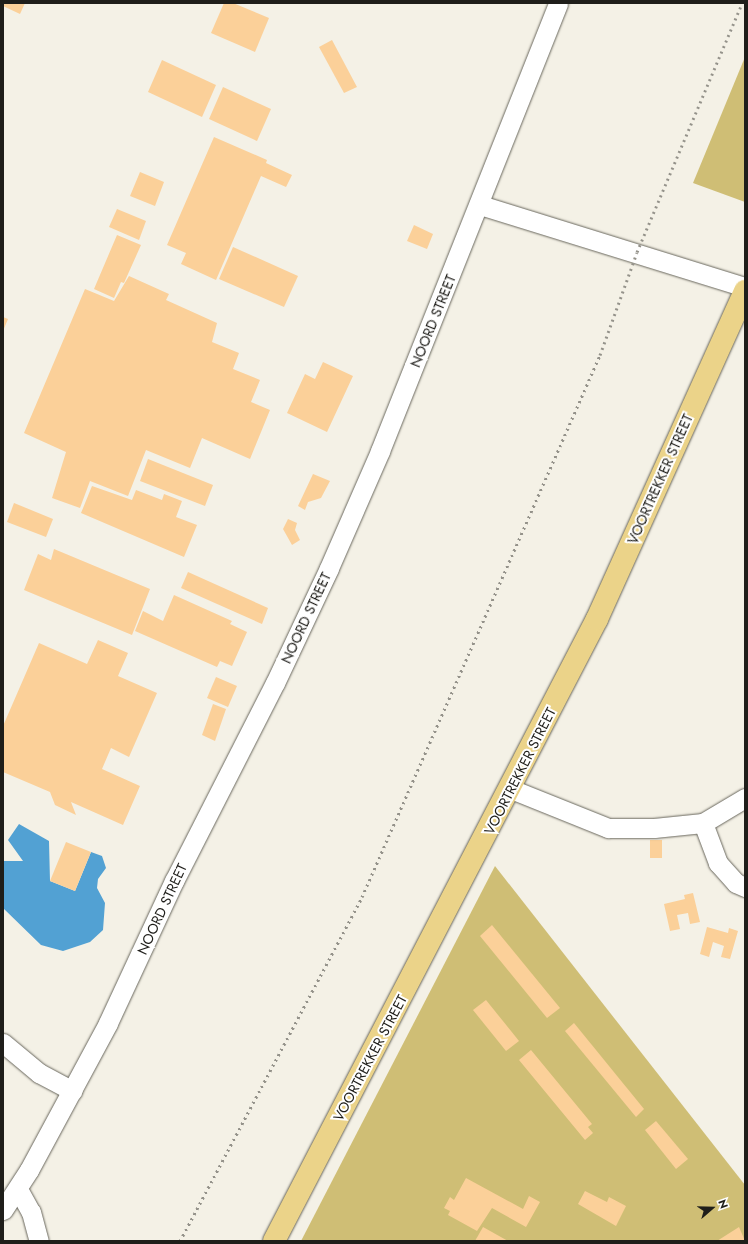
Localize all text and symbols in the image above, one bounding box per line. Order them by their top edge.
street label: NOORD STREET [407,272,459,370]
street label: VOORTREKKER STREET [624,411,696,547]
street label: NOORD STREET [278,570,334,666]
street label: VOORTREKKER STREET [481,705,559,837]
street label: NOORD STREET [134,861,190,957]
street label: VOORTREKKER STREET [330,992,410,1124]
north arrow [692,1188,732,1228]
text: N [714,1197,732,1211]

